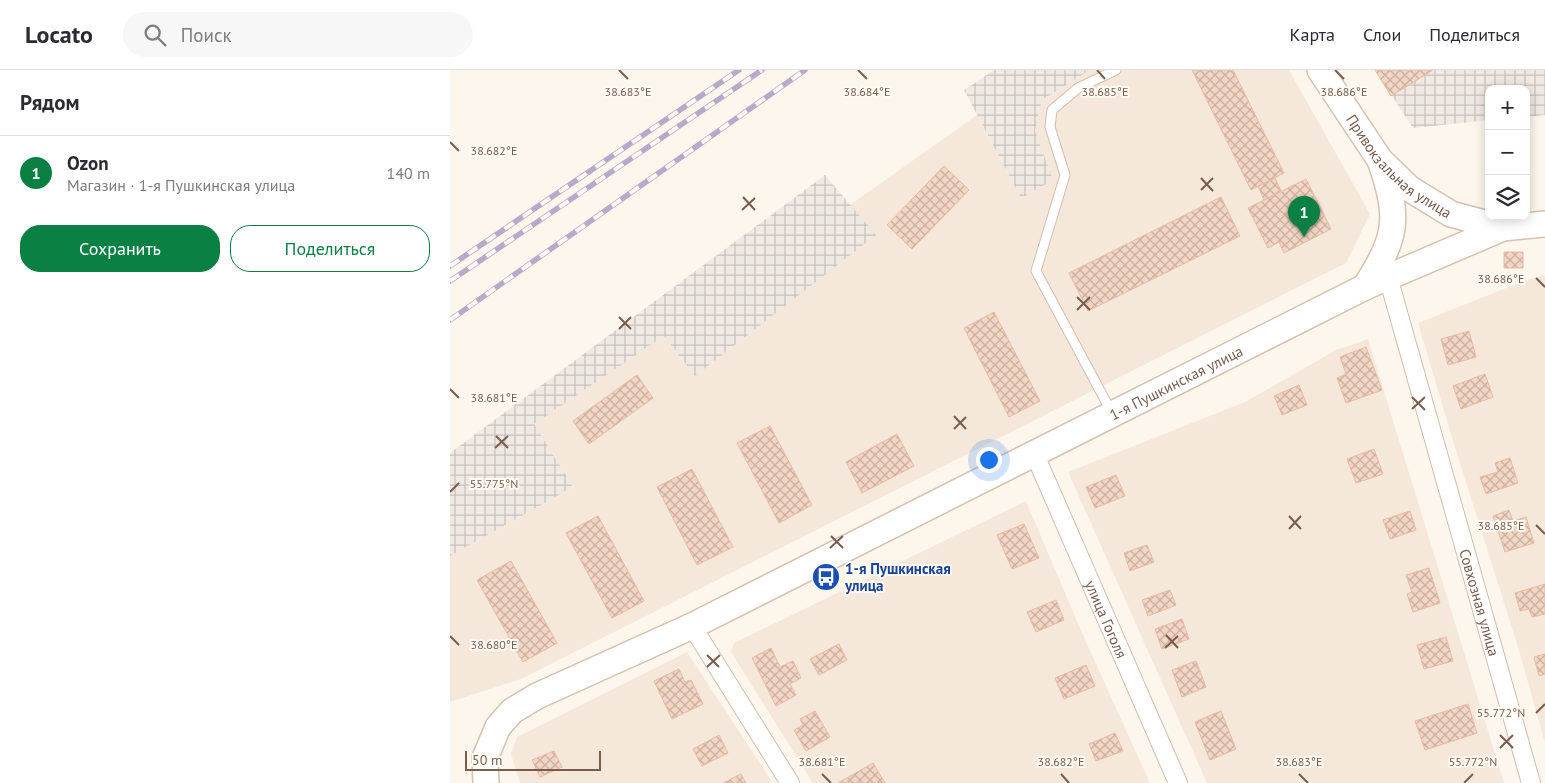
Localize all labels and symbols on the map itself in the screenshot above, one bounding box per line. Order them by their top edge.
text: 38.683°E [605,84,651,99]
text: 38.684°E [844,84,890,99]
text: 38.685°E [1082,84,1128,99]
text: 38.686°E [1321,84,1367,99]
street label: Привокзальная улица [1342,110,1455,222]
text: 38.682°E [471,143,517,158]
pin: 1 [1288,196,1320,237]
text: 38.686°E [1478,271,1524,286]
street label: 1-я Пушкинская улица [1106,341,1246,424]
text: 38.681°E [471,390,517,405]
your location [976,447,1002,473]
text: 55.775°N [470,476,518,491]
text: 38.685°E [1478,518,1524,533]
street label: Совхозная улица [1456,546,1504,658]
place label: 1-я Пушкинская улица [844,559,951,595]
bus stop icon: 1-я Пушкинская улица [811,562,841,592]
street label: улица Гоголя [1081,577,1132,661]
text: 38.680°E [471,637,517,652]
text: 55.772°N [1477,705,1525,720]
scale bar [465,748,601,771]
text: 38.681°E [799,754,845,769]
text: 38.682°E [1038,754,1084,769]
text: 38.683°E [1276,754,1322,769]
text: 55.772°N [1449,754,1497,769]

